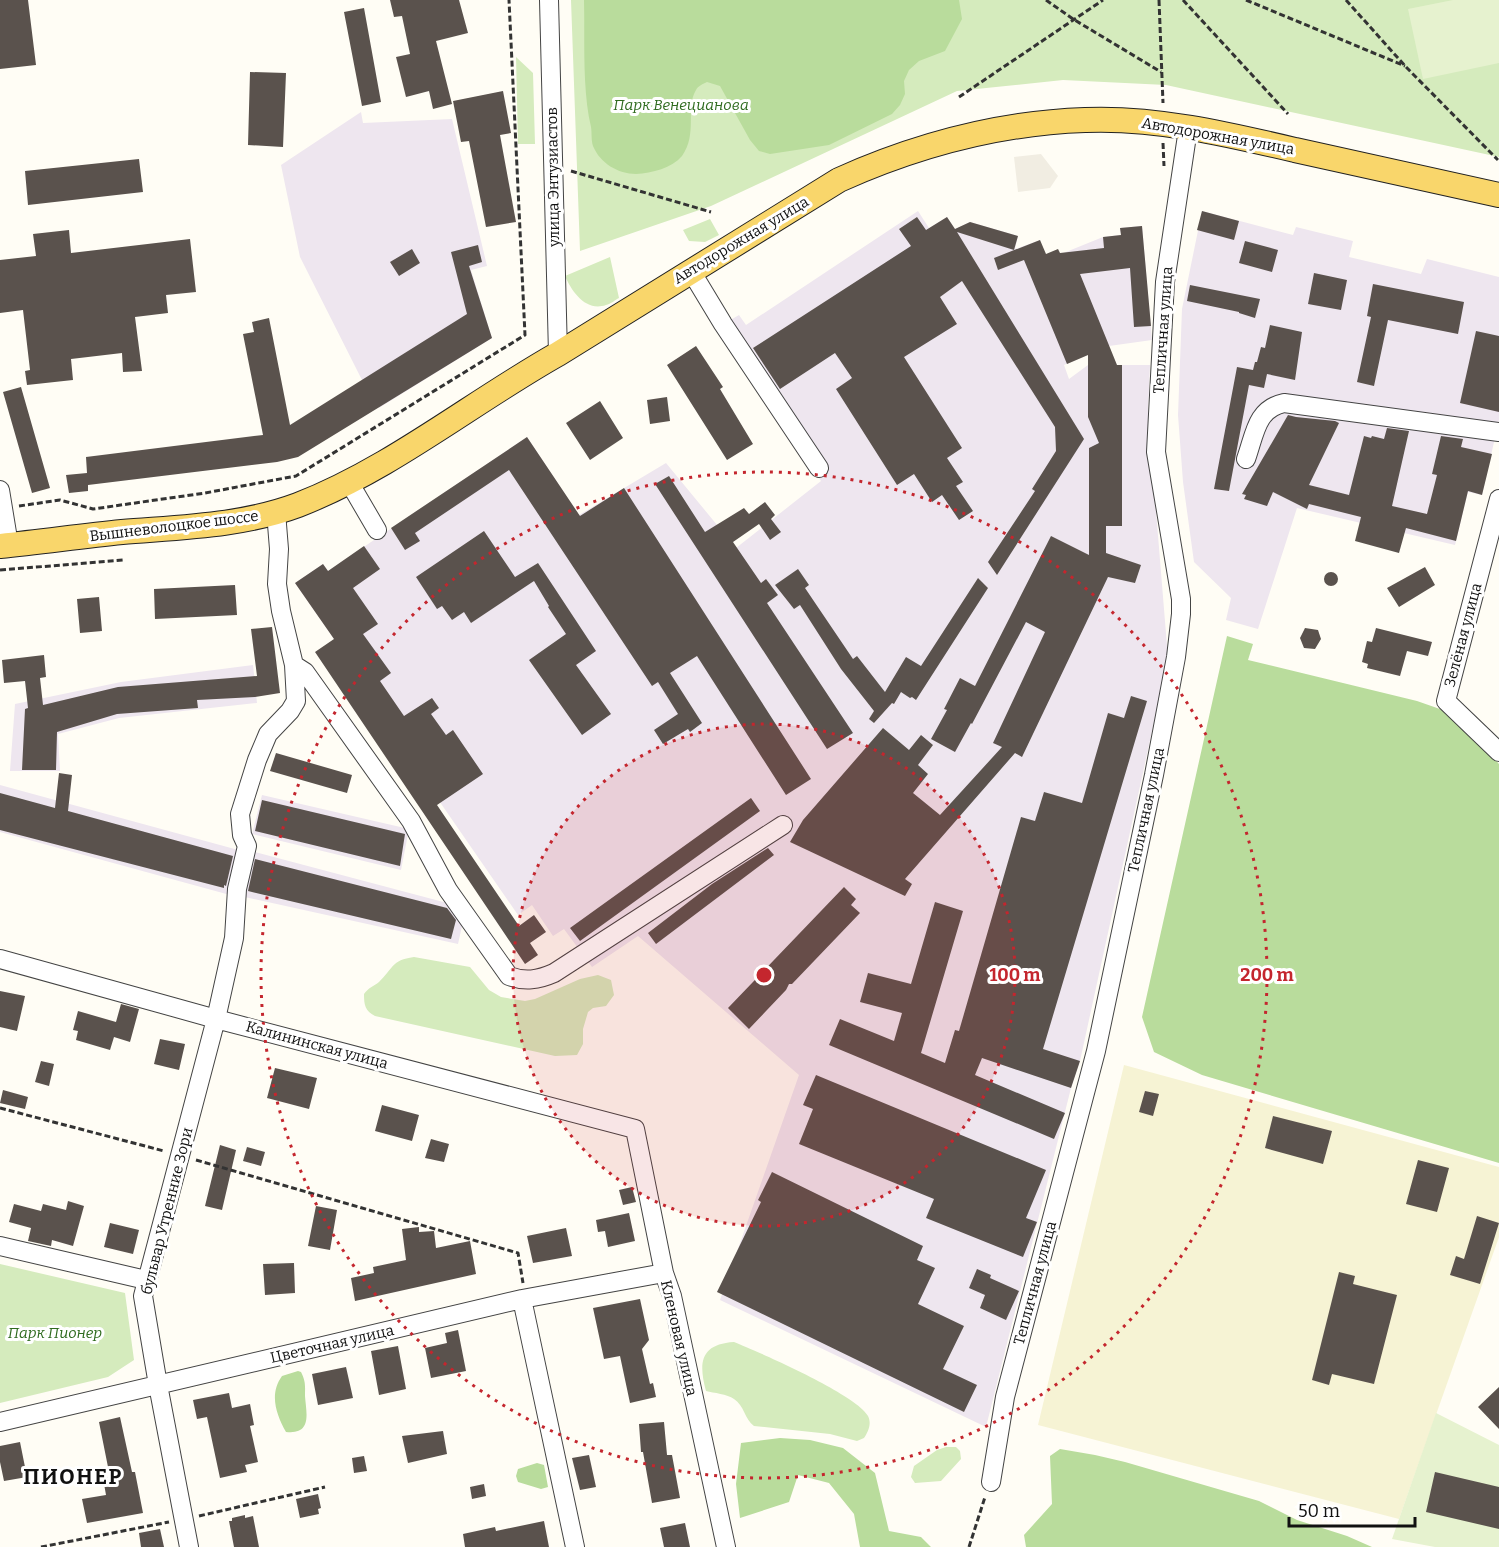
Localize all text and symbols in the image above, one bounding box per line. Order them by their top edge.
park label: Парк Венецианова [613,96,749,114]
street label: улица Энтузиастов [543,107,563,248]
street label: Автодорожная улица [1140,114,1296,158]
street label: Автодорожная улица [670,192,812,288]
street label: Тепличная улица [1150,266,1176,394]
street label: Вышневолоцкое шоссе [88,507,260,545]
street label: Зелёная улица [1440,581,1486,689]
street label: Тепличная улица [1124,746,1168,874]
text: 100 m [989,964,1041,986]
text: 200 m [1240,964,1294,986]
centre of rings [754,965,774,985]
street label: Калининская улица [244,1017,390,1073]
street label: бульвар Утренние Зори [137,1125,197,1296]
street label: Тепличная улица [1010,1219,1060,1347]
street label: Кленовая улица [657,1278,701,1398]
street label: Цветочная улица [268,1321,396,1367]
park label: Парк Пионер [8,1324,102,1342]
district label: ПИОНЕР [23,1464,123,1490]
scale bar [1289,1490,1415,1528]
text: 50 m [1298,1500,1340,1522]

